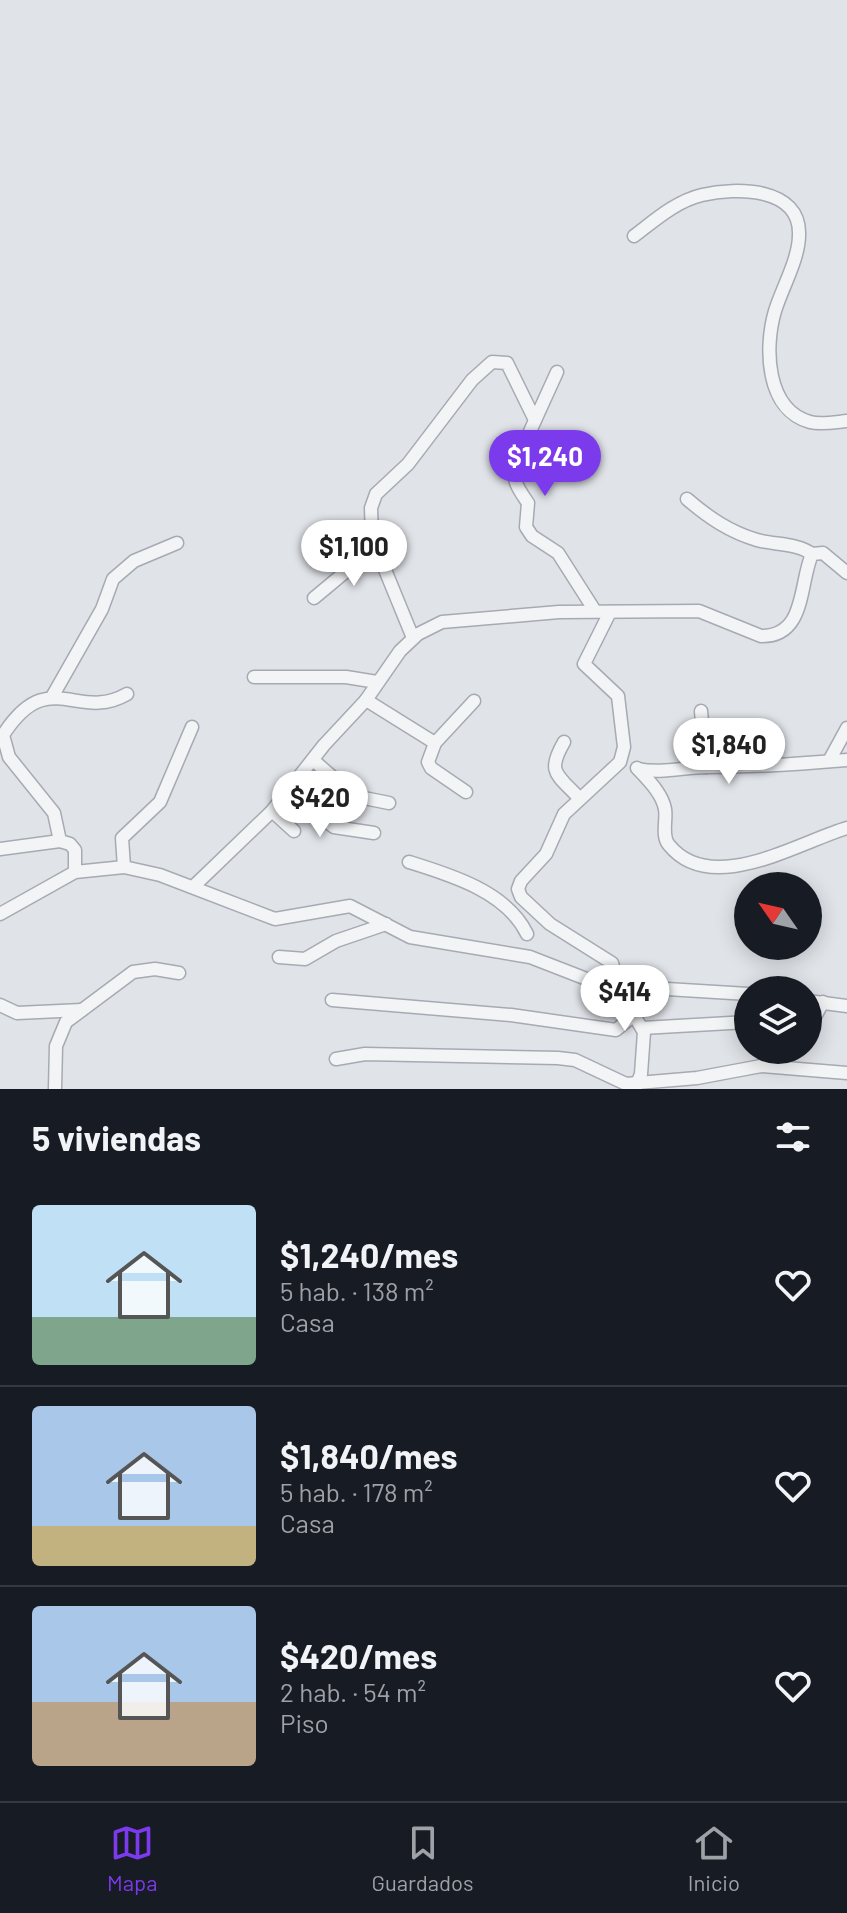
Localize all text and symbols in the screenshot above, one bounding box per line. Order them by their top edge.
pin: $1,240 [480,430,610,498]
text: $1,240 [507,440,583,471]
pin: $1,100 [289,520,419,588]
text: $1,100 [319,530,389,561]
pin: $1,840 [664,718,794,786]
text: $1,840 [691,728,767,759]
pin: $420 [273,771,367,839]
text: $420 [290,781,350,812]
north arrow [734,872,822,960]
map controls [734,872,822,1064]
pin: $414 [578,965,672,1033]
text: $414 [598,975,652,1006]
button: layers [734,976,822,1064]
icon: filters [771,1115,815,1159]
text: 5 viviendas [32,1117,201,1158]
text: $1,240/mes [280,1234,458,1275]
icon: home [96,1237,192,1333]
icon: heart [771,1263,815,1307]
text: 5 hab. · 138 m² [280,1275,434,1306]
text: Casa [280,1306,335,1337]
text: $1,840/mes [280,1435,458,1476]
icon: home [96,1438,192,1534]
icon: heart [771,1464,815,1508]
text: 5 hab. · 178 m² [280,1476,433,1507]
text: Casa [280,1507,335,1538]
text: $420/mes [280,1635,437,1676]
icon: home [96,1638,192,1734]
icon: heart [771,1664,815,1708]
text: 2 hab. · 54 m² [280,1676,426,1707]
text: Piso [280,1707,329,1738]
tab: Mapa [107,1821,157,1895]
tab: Guardados [371,1821,474,1895]
tab: Inicio [688,1821,740,1895]

